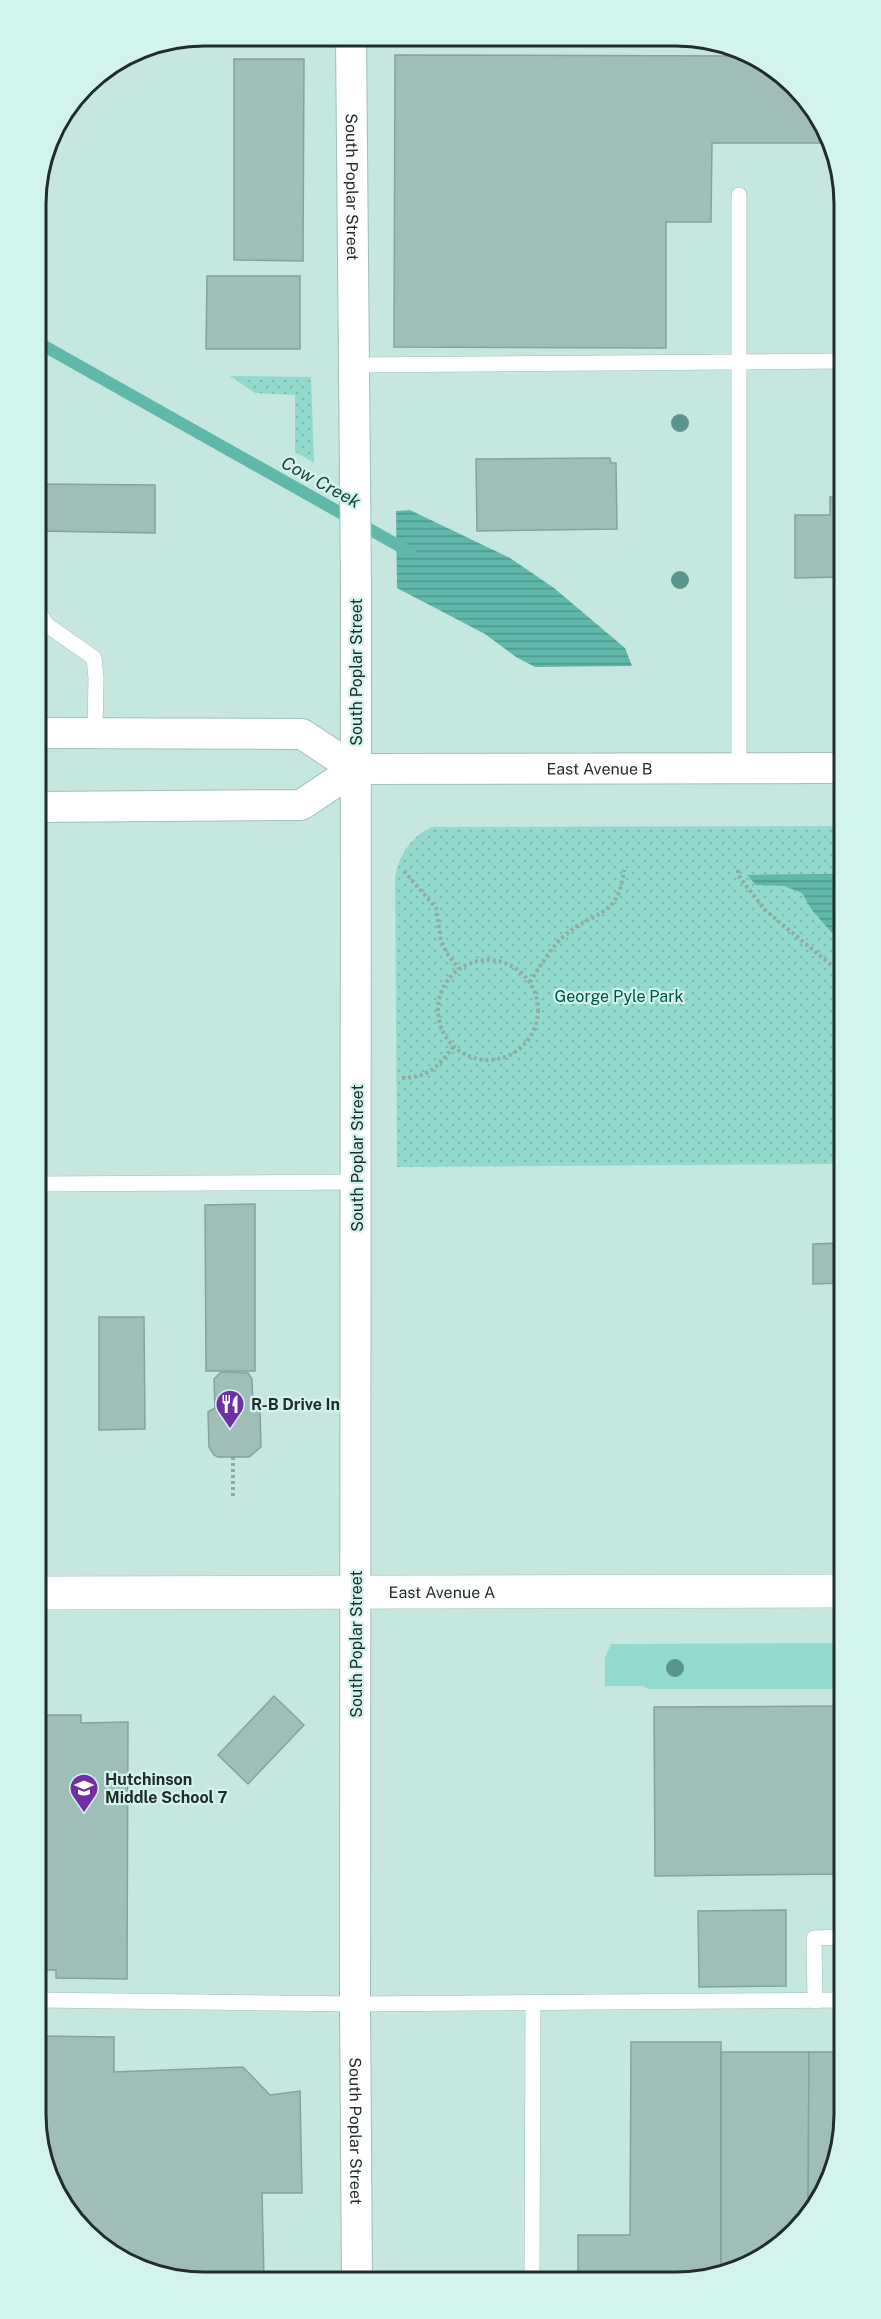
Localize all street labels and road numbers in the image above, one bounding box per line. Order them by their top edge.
street label: South Poplar Street [342,113,363,261]
street label: South Poplar Street [347,598,366,746]
street label: East Avenue B [546,759,653,778]
street label: South Poplar Street [348,1084,367,1232]
street label: South Poplar Street [347,1570,366,1718]
street label: East Avenue A [389,1582,495,1602]
street label: South Poplar Street [346,2057,366,2205]

